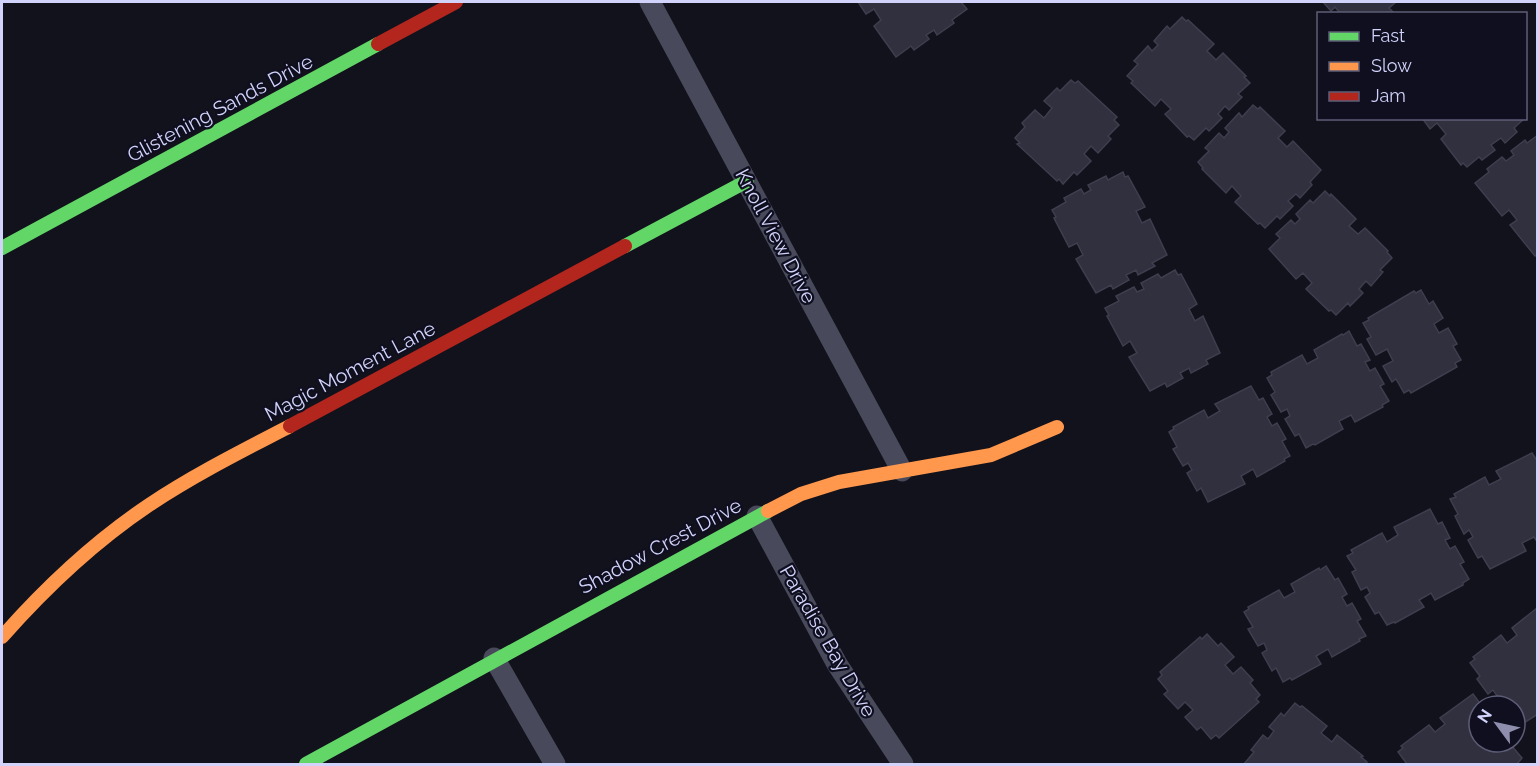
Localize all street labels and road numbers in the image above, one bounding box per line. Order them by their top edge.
street label: Glistening Sands Drive [123,49,317,167]
street label: Knoll View Drive [730,165,822,308]
street label: Magic Moment Lane [261,316,440,426]
street label: Shadow Crest Drive [575,493,746,599]
street label: Paradise Bay Drive [775,561,881,721]

